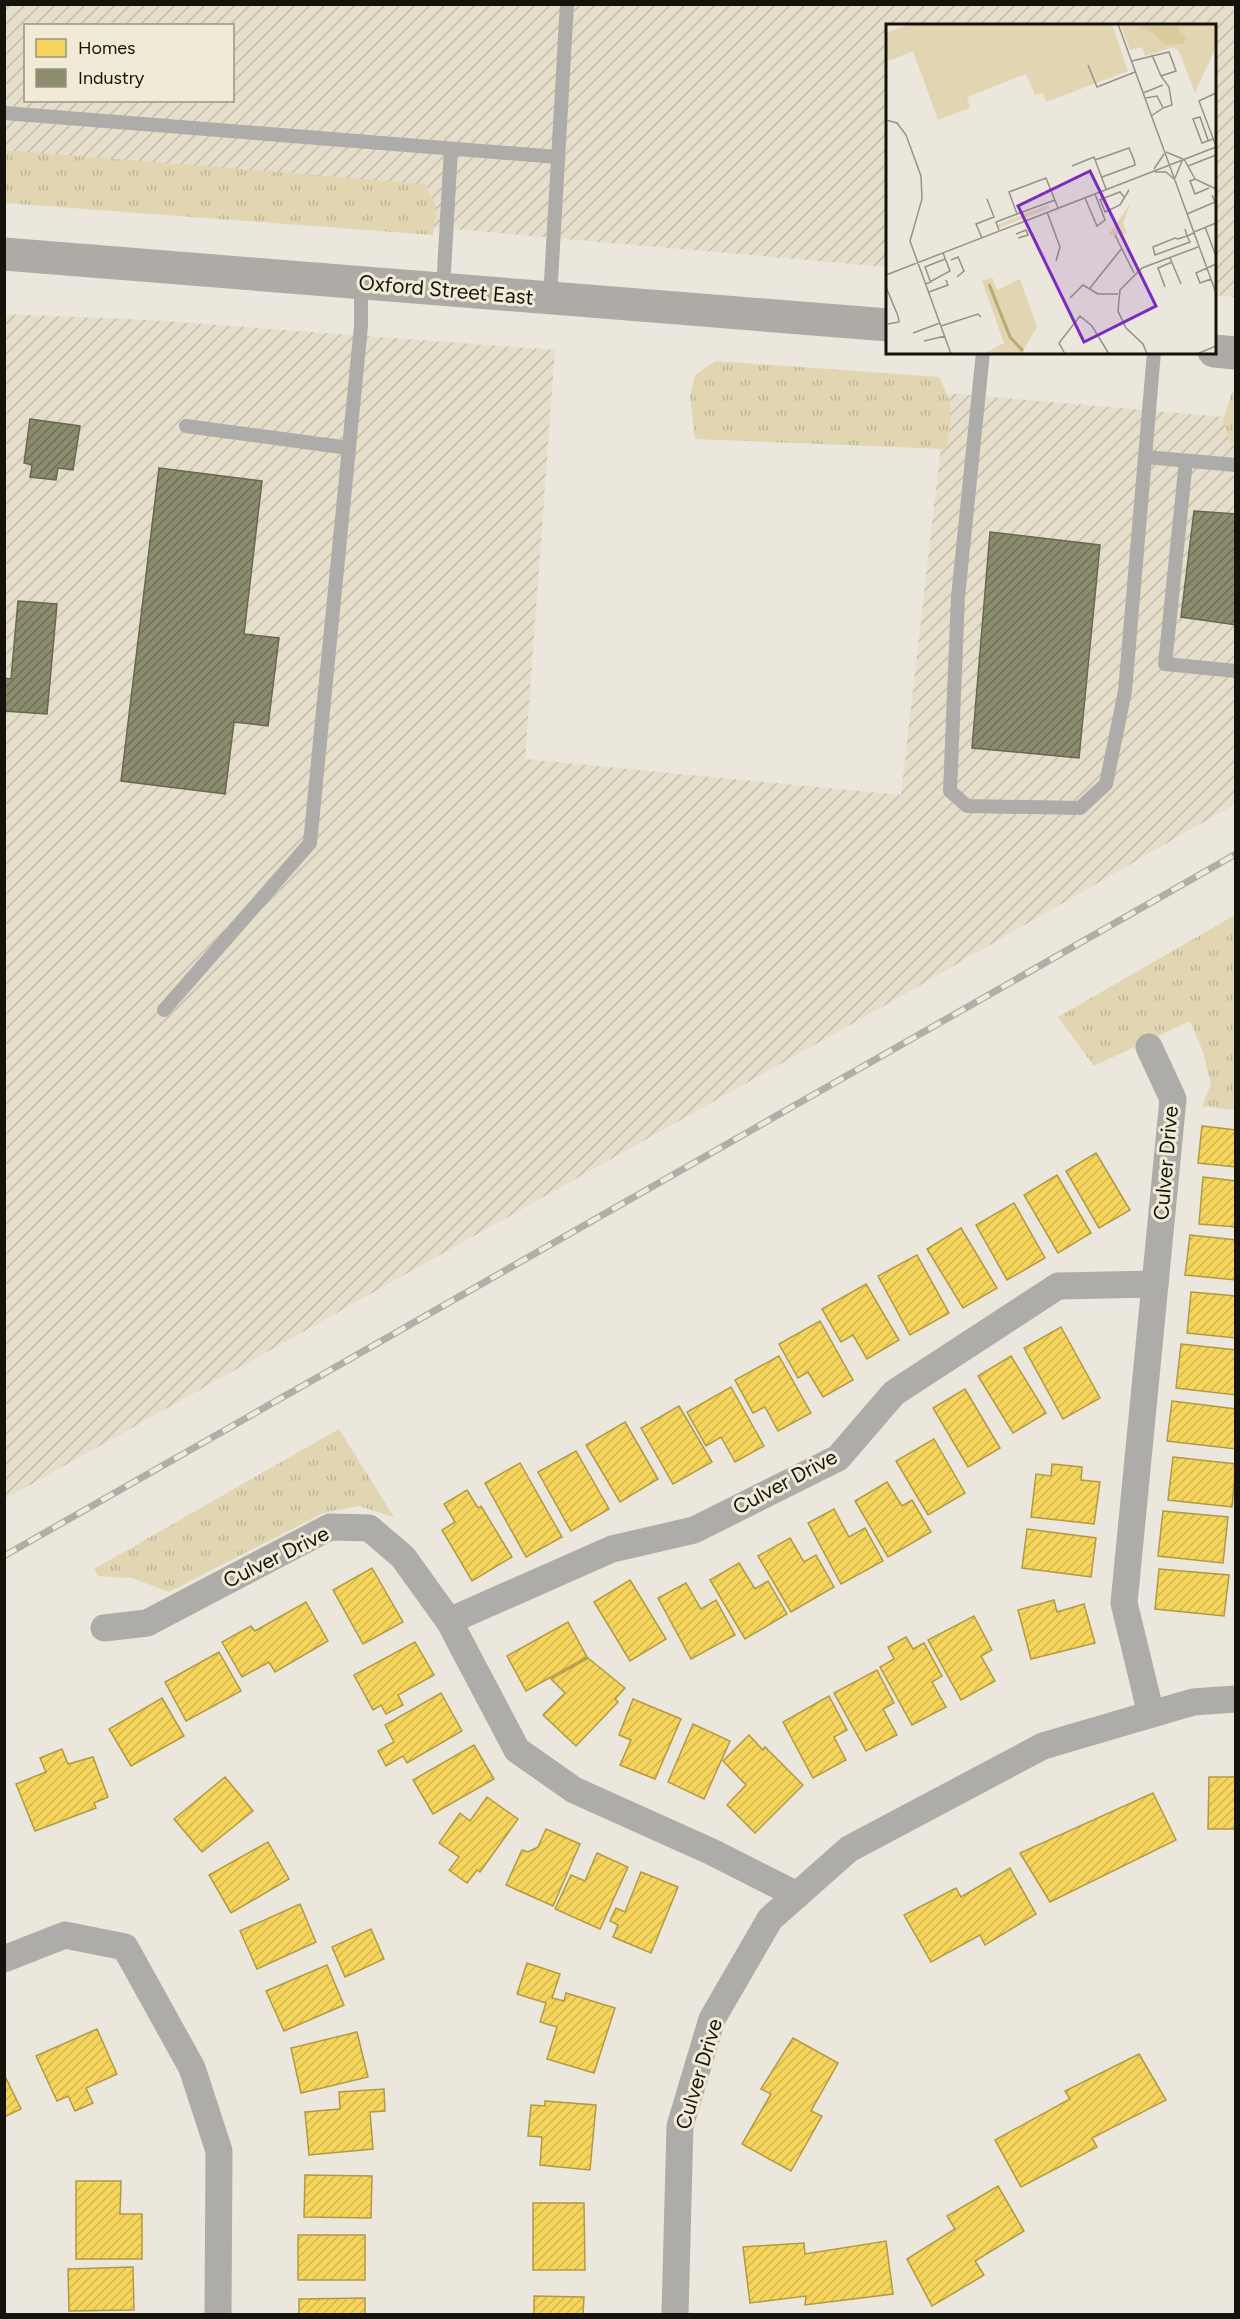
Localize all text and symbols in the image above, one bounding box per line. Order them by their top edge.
legend [24,24,234,102]
inset map [886,24,1216,354]
text: Homes [78,37,136,59]
text: Industry [78,67,145,89]
street label: Oxford Street East [357,269,535,310]
street label: Culver Drive [1148,1105,1183,1221]
street label: Culver Drive [728,1444,841,1519]
street label: Culver Drive [219,1520,333,1593]
street label: Culver Drive [670,2015,727,2132]

